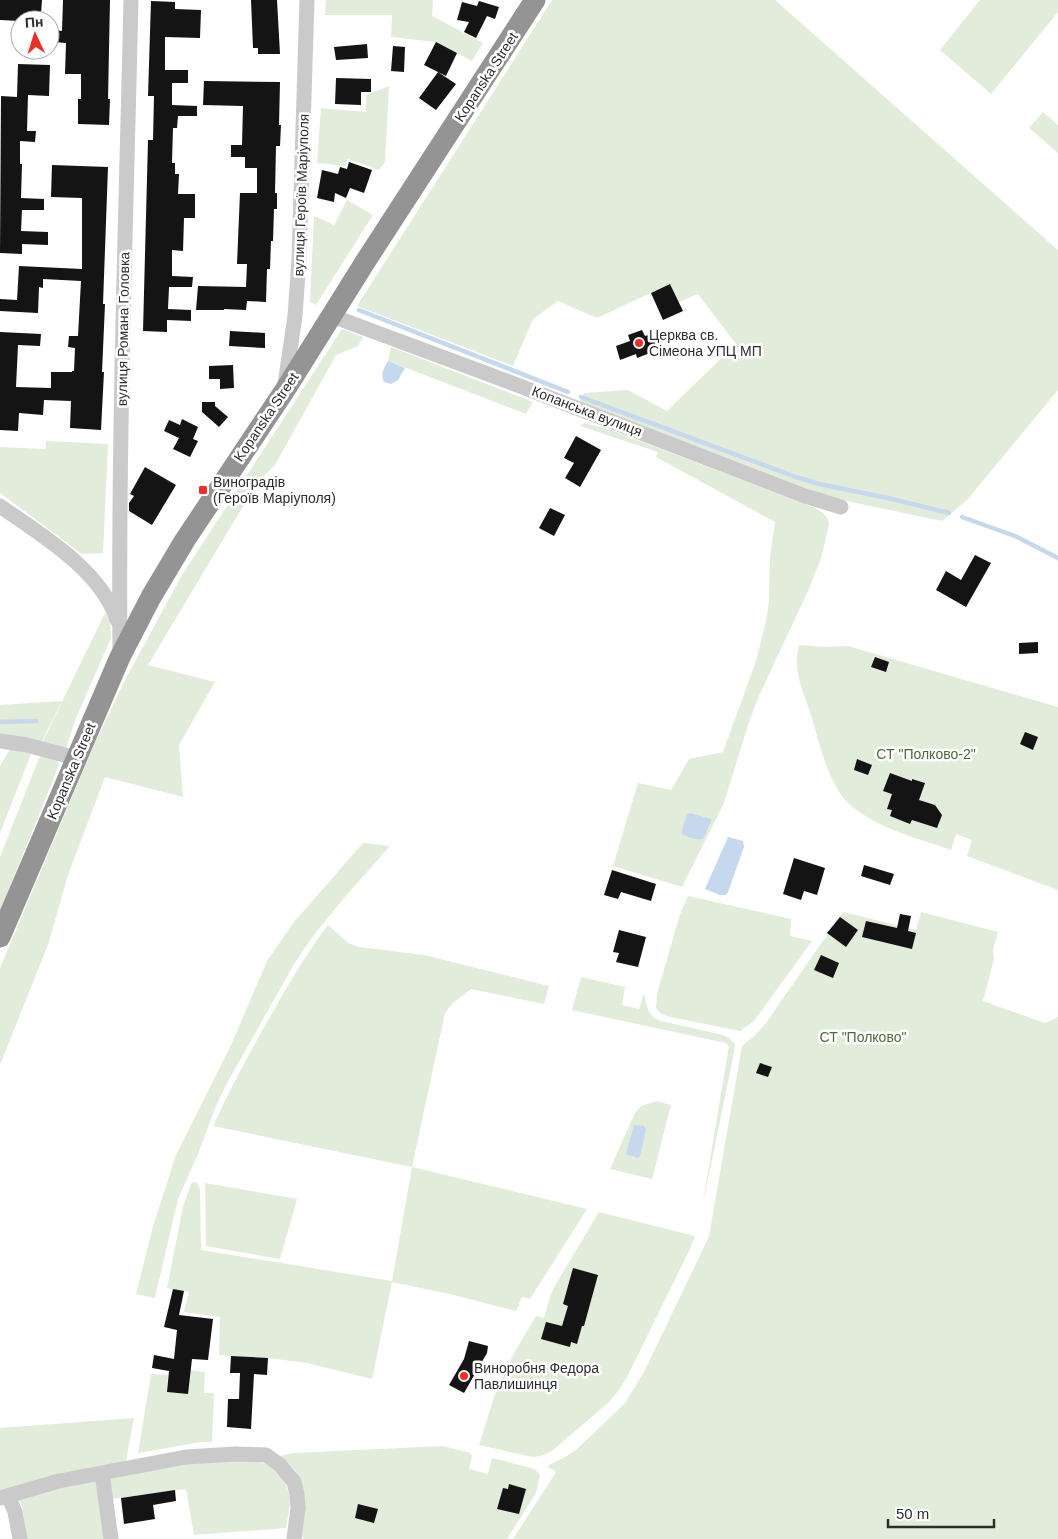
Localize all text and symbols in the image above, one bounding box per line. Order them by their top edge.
north arrow [10,10,60,60]
text: Пн [24,13,44,31]
street label: Kopanska Street [451,29,521,125]
street label: вулиця Героїв Маріуполя [290,113,312,277]
street label: вулиця Романа Головка [114,251,132,406]
place label: Церква св. Сімеона УПЦ МП [649,327,762,359]
marker: Церква св. Сімеона УПЦ МП [633,337,645,349]
street label: Kopanska Street [230,370,302,464]
street label: Копанська вулиця [530,383,644,439]
place label: Виноградів (Героїв Маріуполя) [213,474,336,506]
marker: Виноградів (Героїв Маріуполя) [197,484,209,496]
street label: Kopanska Street [43,720,99,822]
park label: СТ "Полково-2" [876,746,976,762]
park label: СТ "Полково" [820,1029,906,1045]
place label: Виноробня Федора Павлишинця [474,1360,599,1392]
marker: Виноробня Федора Павлишинця [458,1370,470,1382]
scale bar [888,1496,994,1528]
text: 50 m [896,1505,929,1522]

